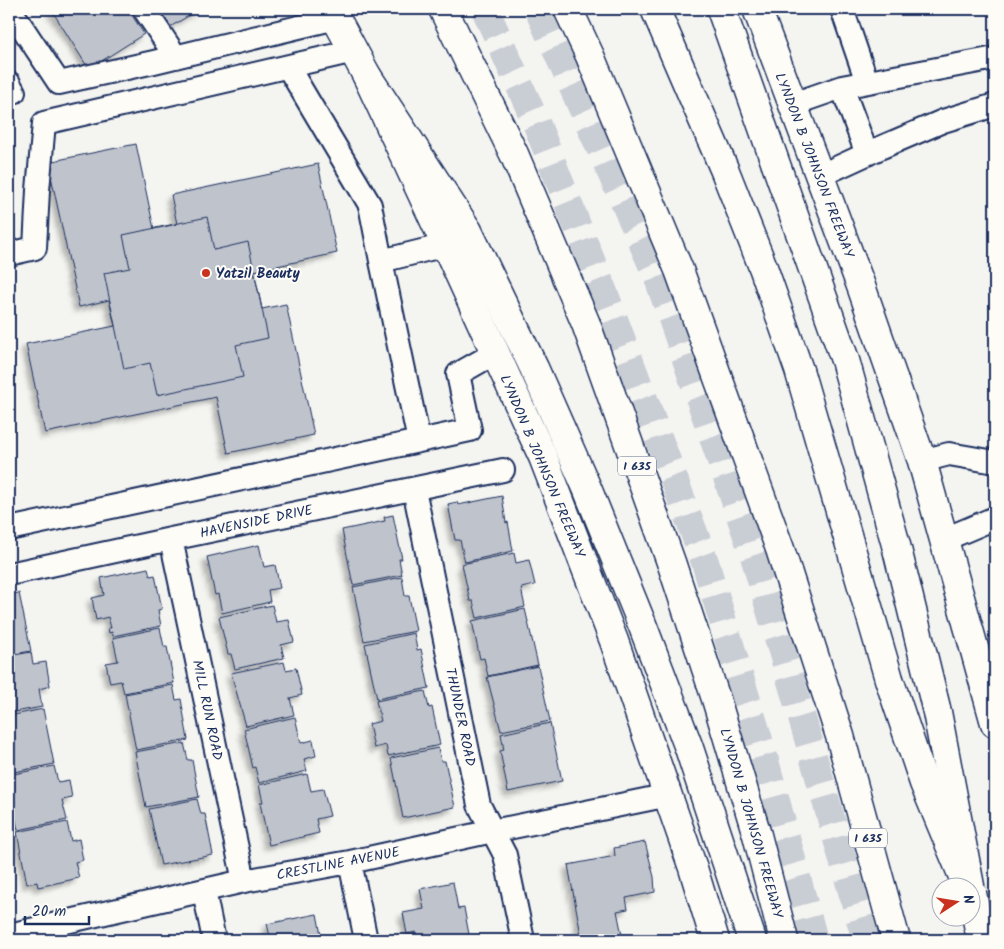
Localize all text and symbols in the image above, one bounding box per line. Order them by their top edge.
street label: LYNDON B JOHNSON FREEWAY [769,70,860,262]
place label: Yatzil Beauty [216,263,301,285]
marker: Yatzil Beauty [200,267,212,279]
street label: LYNDON B JOHNSON FREEWAY [493,371,591,562]
road number: I 635 [618,456,656,476]
street label: HAVENSIDE DRIVE [198,499,315,545]
street label: MILL RUN ROAD [186,658,228,762]
street label: THUNDER ROAD [439,666,481,768]
street label: LYNDON B JOHNSON FREEWAY [713,726,789,922]
road number: I 635 [849,828,887,848]
street label: CRESTLINE AVENUE [275,841,402,887]
north arrow [932,876,982,926]
text: N [956,893,979,906]
scale bar [25,894,89,926]
text: 20 m [32,900,66,924]

